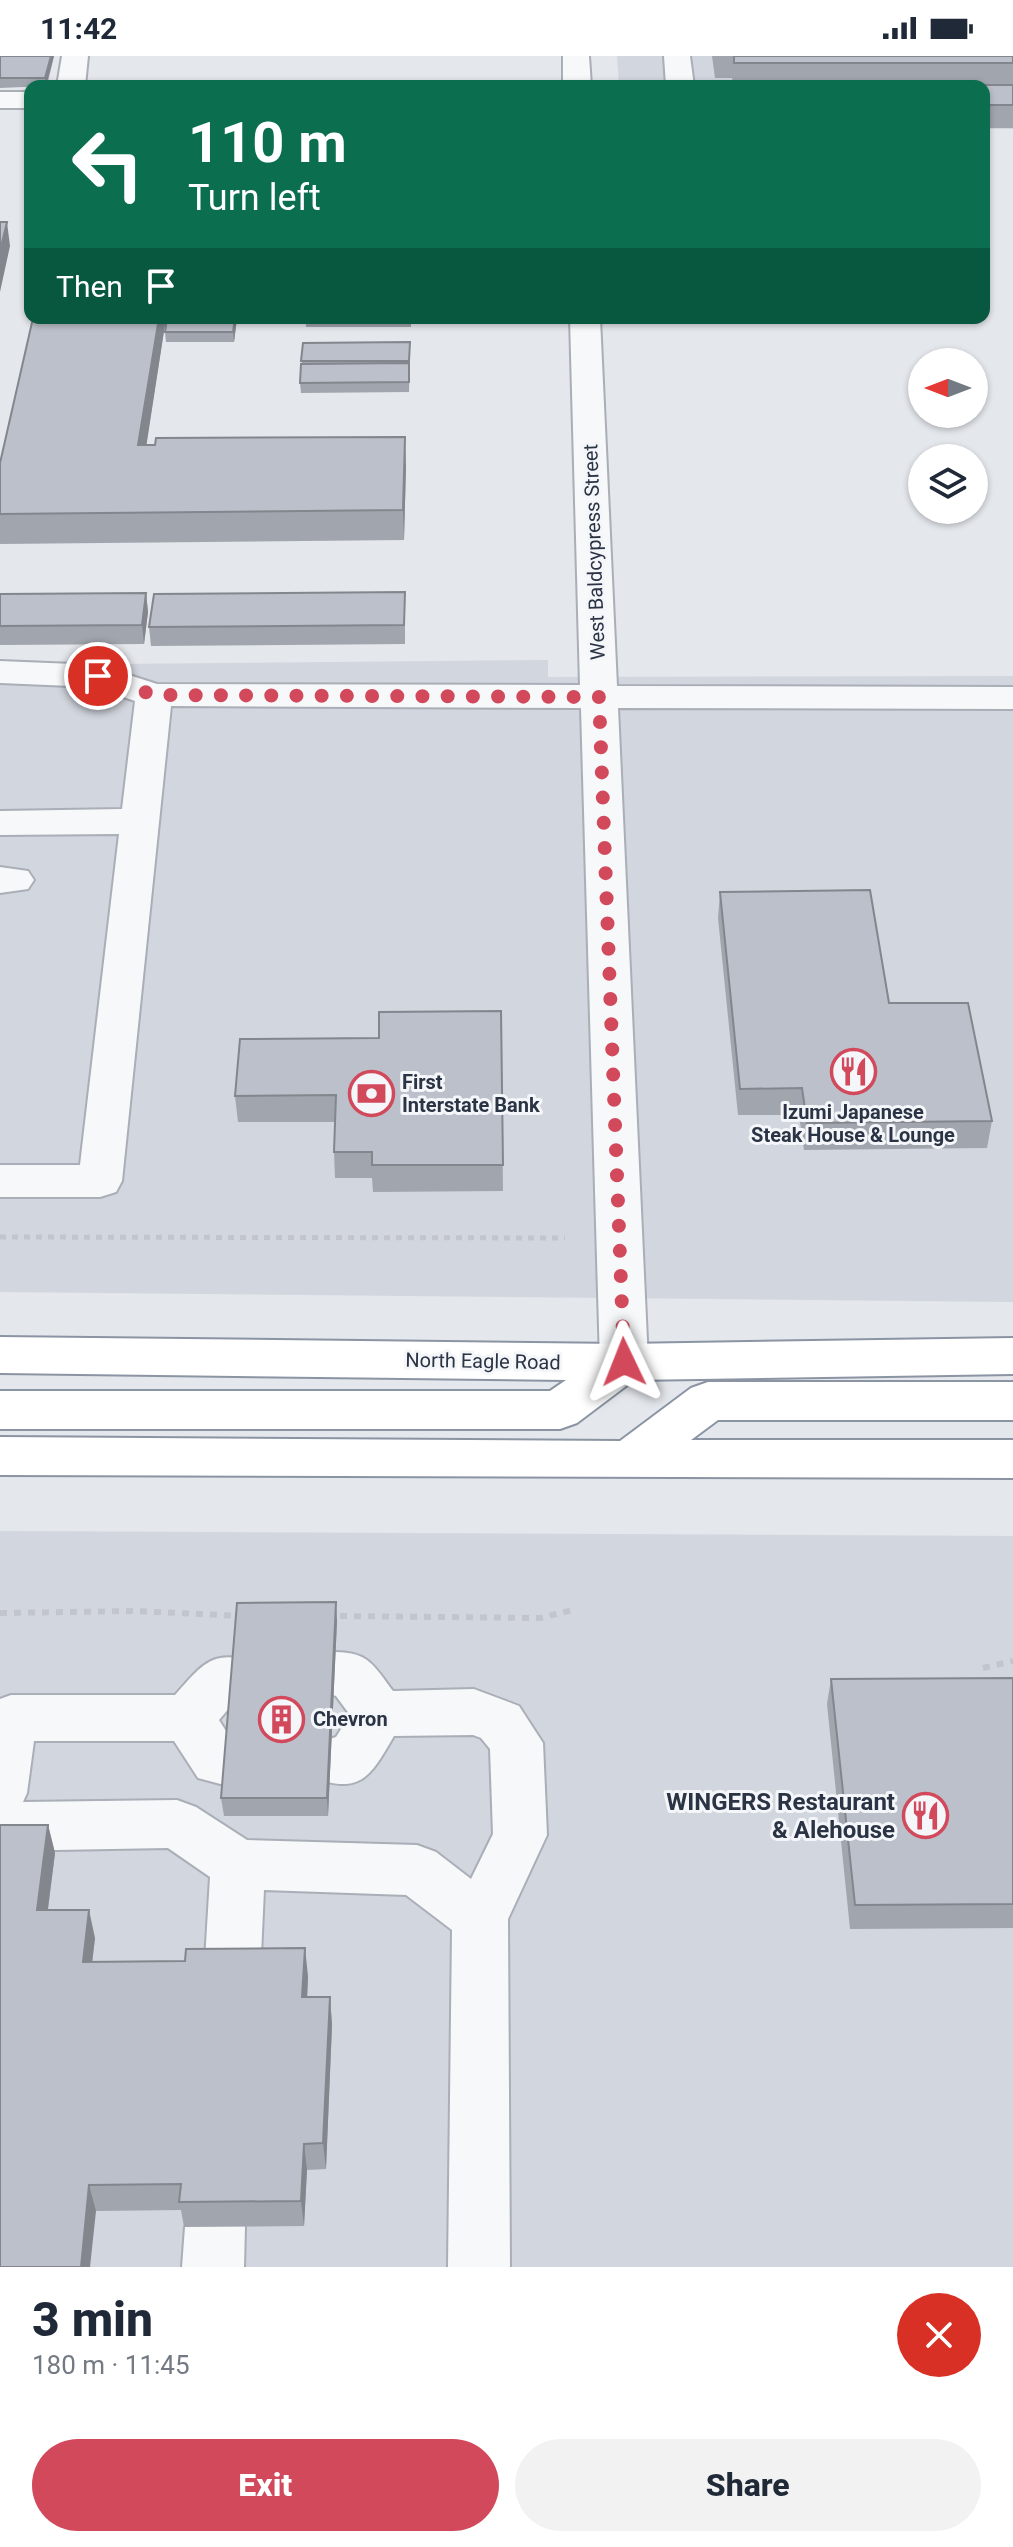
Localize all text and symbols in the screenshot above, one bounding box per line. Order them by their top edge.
text: 11:42 [40,11,117,46]
text: 110 m [188,110,347,176]
icon: left [56,112,160,216]
text: Turn left [188,177,321,219]
icon: arrive [139,264,183,308]
text: Then [56,269,123,304]
north arrow [908,348,988,428]
map controls [908,348,988,524]
street label: West Baldcypress Street [578,444,610,660]
button: layers [908,444,988,524]
pin [64,642,132,710]
icon: arrive [76,654,120,698]
restaurant icon: Izumi Japanese Steak House & Lounge [829,1048,877,1096]
bank icon: First Interstate Bank [347,1070,395,1118]
place label: First Interstate Bank [402,1070,540,1117]
place label: Izumi Japanese Steak House & Lounge [751,1100,955,1147]
position arrow [582,1320,666,1404]
street label: North Eagle Road [405,1348,561,1374]
building icon: Chevron [258,1695,306,1743]
place label: Chevron [313,1707,388,1731]
place label: WINGERS Restaurant & Alehouse [666,1788,895,1844]
restaurant icon: WINGERS Restaurant & Alehouse [902,1792,950,1840]
text: 3 min [32,2291,153,2348]
button: close [897,2293,981,2377]
text: 180 m · 11:45 [32,2350,190,2380]
button: Exit [32,2439,499,2531]
button: Share [515,2439,981,2531]

